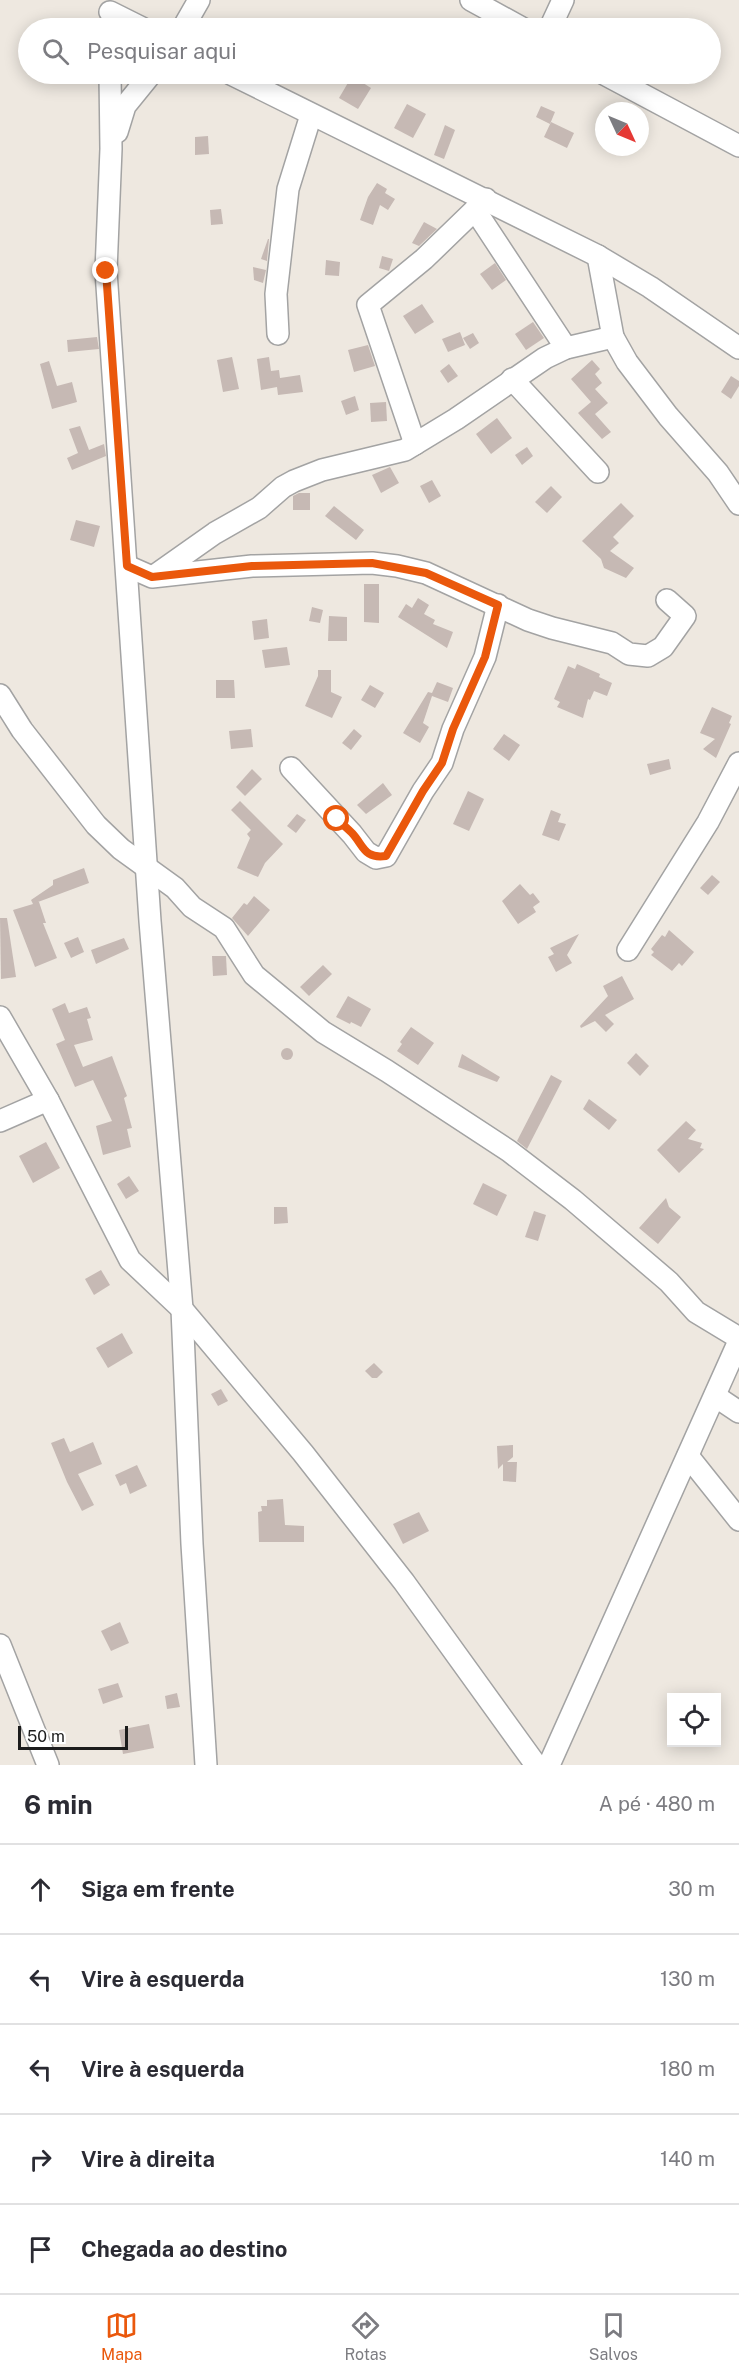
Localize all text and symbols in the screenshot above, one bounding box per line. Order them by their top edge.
search box [18,18,721,84]
icon: search [39,35,72,68]
text: Pesquisar aqui [87,38,237,64]
north arrow [595,102,649,156]
route end [92,257,118,283]
route start [323,805,349,831]
map controls [667,1693,721,1747]
button: locate [667,1693,721,1747]
scale bar [18,1723,128,1750]
text: 50 m [27,1727,65,1746]
text: 6 min [24,1789,93,1820]
text: A pé · 480 m [599,1792,715,1816]
icon: ahead [24,1873,57,1906]
text: Siga em frente [81,1876,235,1902]
text: 30 m [668,1877,715,1901]
icon: left [24,1963,57,1996]
text: Vire à esquerda [81,1966,245,1992]
text: 130 m [660,1967,715,1991]
icon: left [24,2053,57,2086]
text: Vire à esquerda [81,2056,245,2082]
text: 180 m [660,2057,715,2081]
icon: right [24,2143,57,2176]
text: Vire à direita [81,2146,215,2172]
text: 140 m [660,2147,715,2171]
icon: arrive [24,2233,57,2266]
text: Chegada ao destino [81,2236,287,2262]
tab: Mapa [101,2309,142,2364]
tab: Rotas [344,2309,387,2364]
tab: Salvos [589,2309,638,2364]

